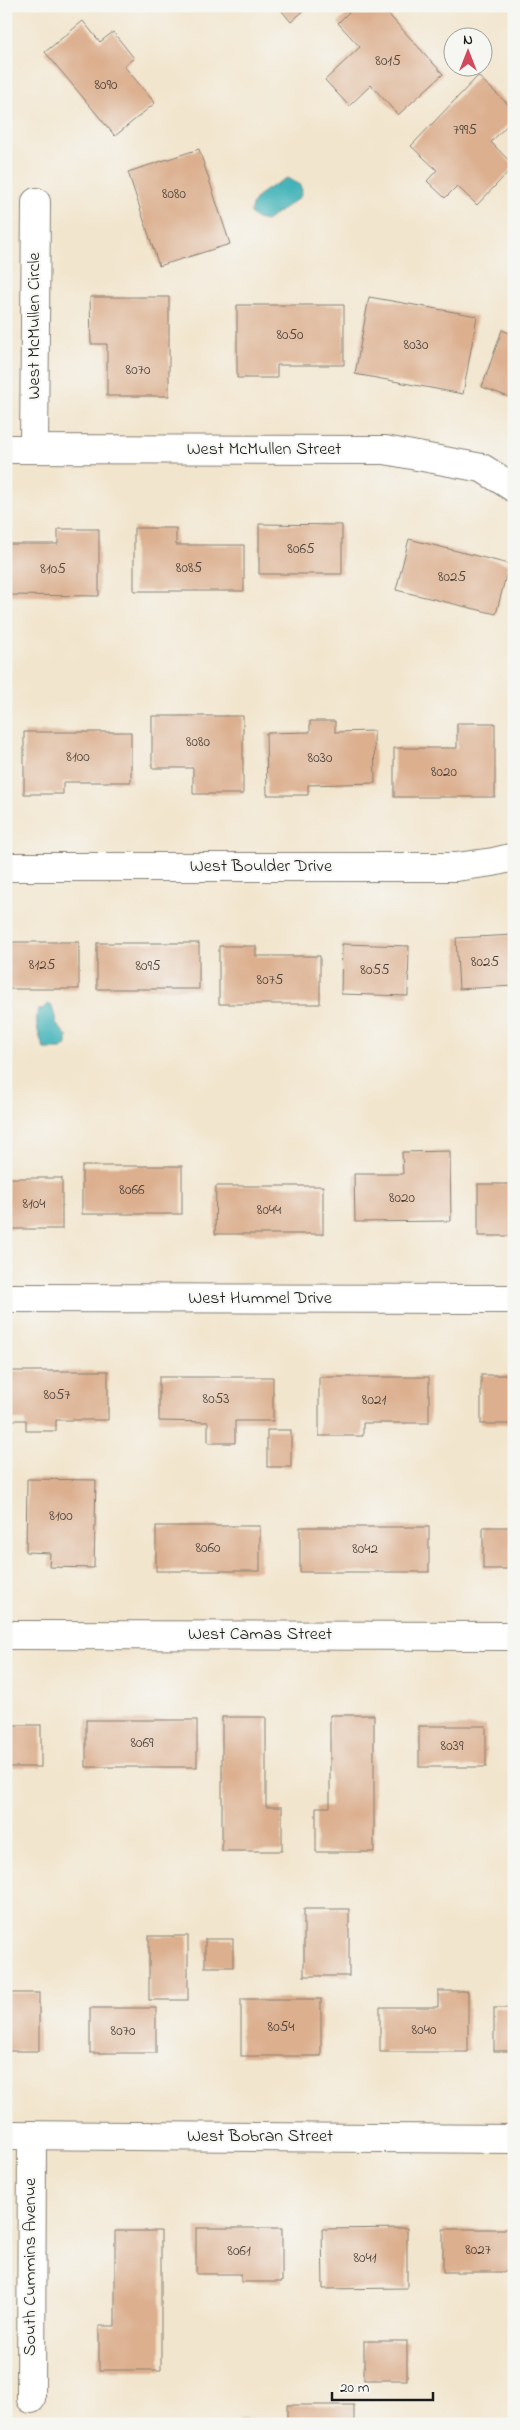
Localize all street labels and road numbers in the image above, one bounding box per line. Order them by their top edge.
street label: West McMullen Circle [22,252,48,400]
street label: West McMullen Street [187,437,341,463]
street label: West Boulder Drive [190,854,333,880]
street label: West Hummel Drive [188,1286,333,1312]
street label: West Camas Street [188,1622,332,1648]
street label: West Bobran Street [187,2124,333,2150]
street label: South Cummins Avenue [18,2177,44,2356]

